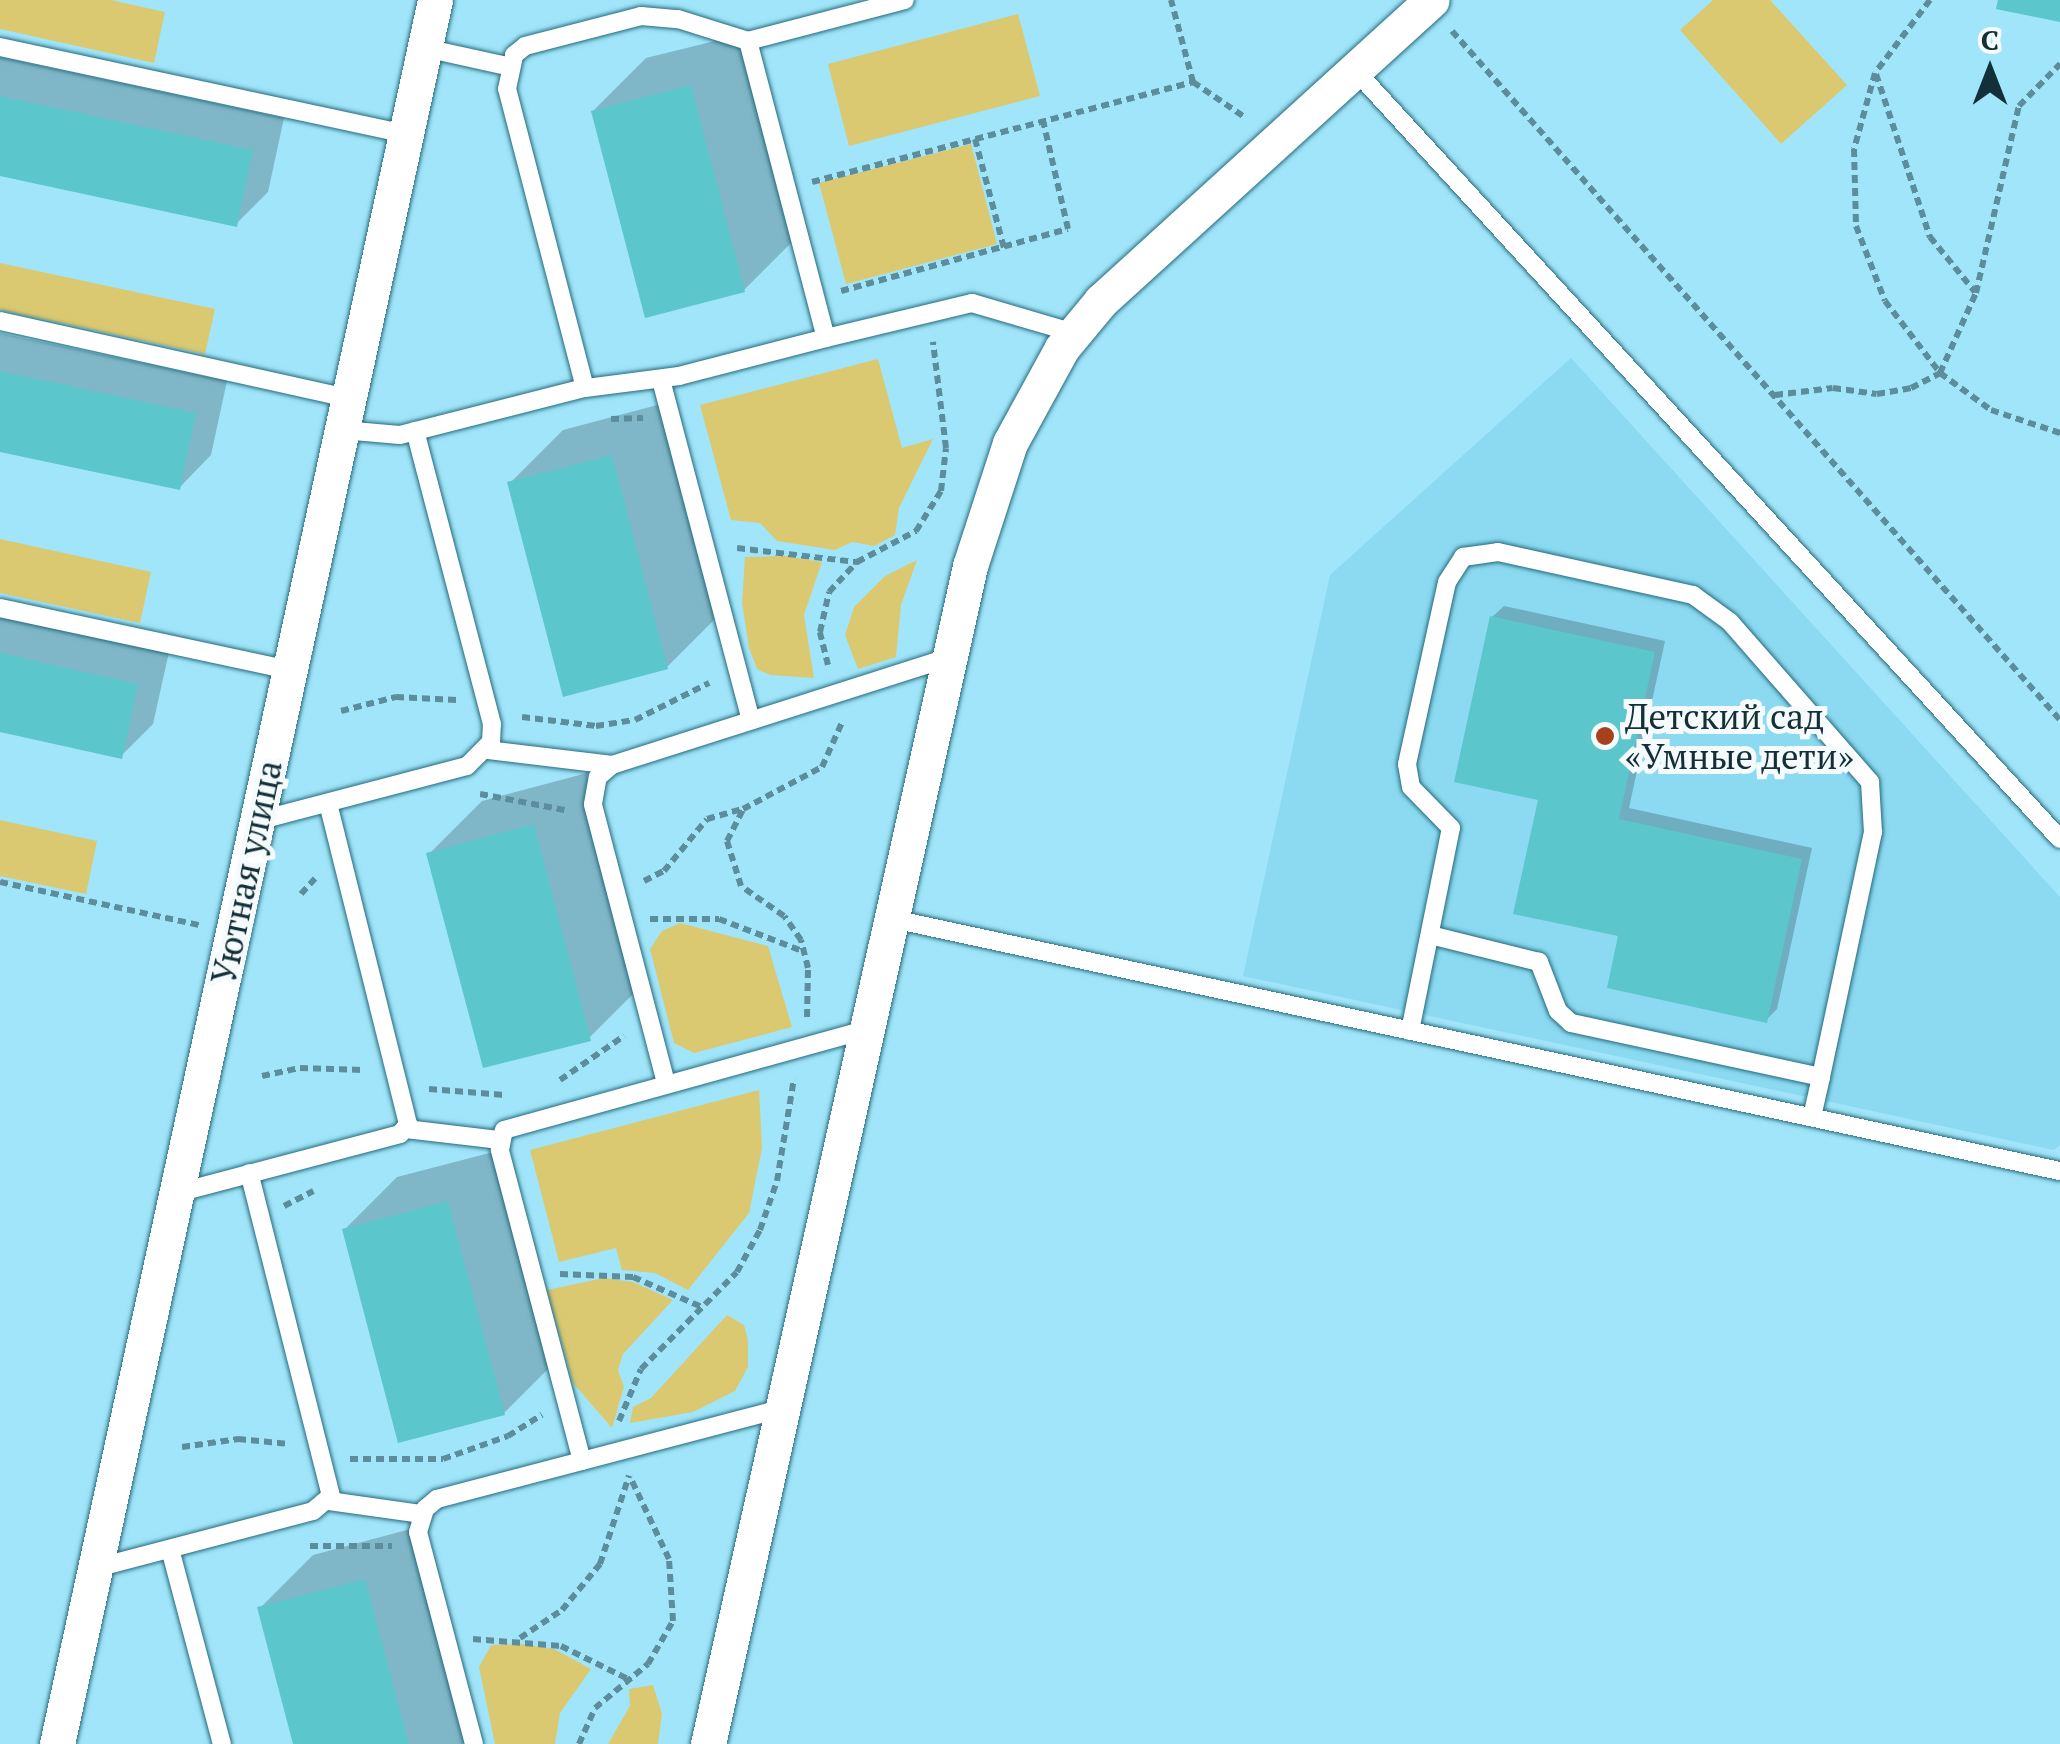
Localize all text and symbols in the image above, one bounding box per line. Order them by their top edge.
north arrow [1940,20,2040,120]
text: С [1981,21,1999,58]
place label: Детский сад «Умные дети» [1625,695,1855,777]
marker: Детский сад «Умные дети» [1594,725,1616,747]
street label: Уютная улица [202,756,290,988]

